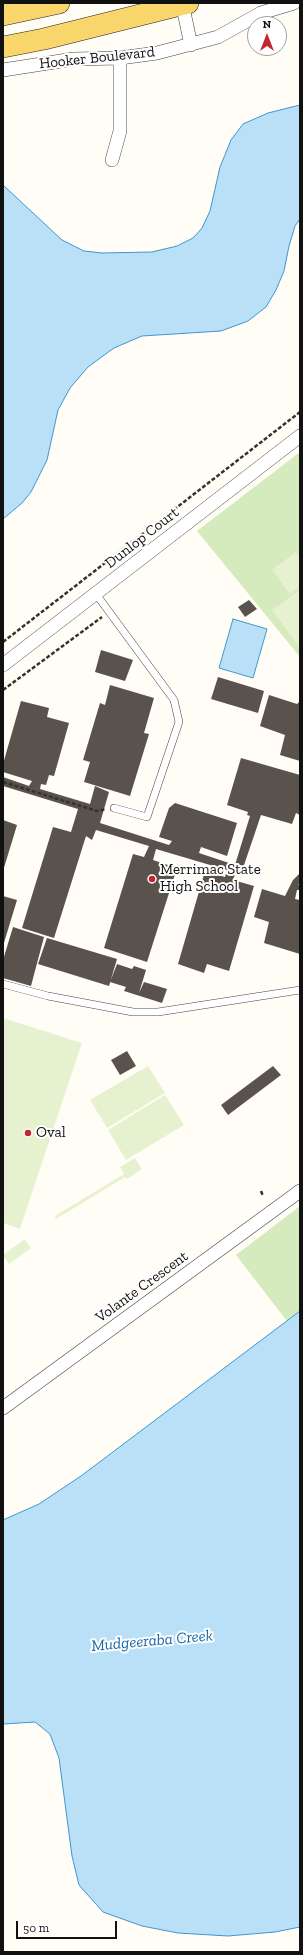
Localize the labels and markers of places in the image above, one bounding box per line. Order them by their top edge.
place label: Merrimac State High School [160,861,261,896]
marker: Merrimac State High School [147,874,157,884]
place label: Oval [36,1124,66,1142]
marker: Oval [23,1128,33,1138]

